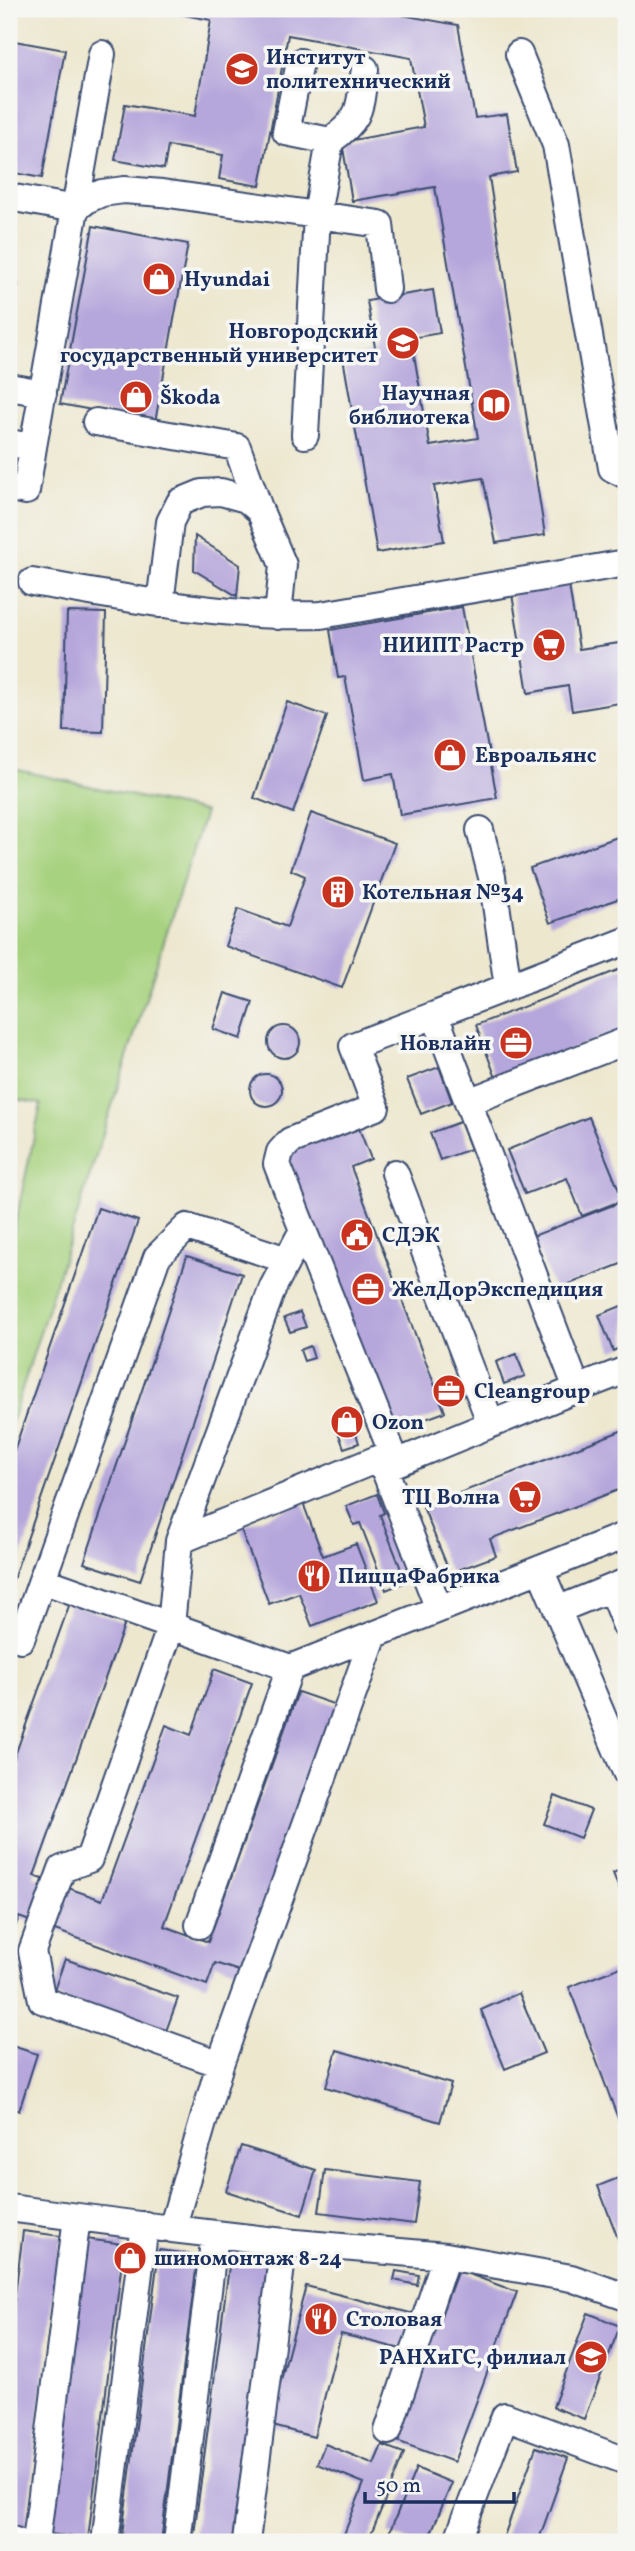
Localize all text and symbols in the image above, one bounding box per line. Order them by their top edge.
place label: Институт политехнический [266,44,451,97]
school or university icon: Институт политехнический [223,50,261,88]
shop icon: Hyundai [140,260,178,298]
place label: Hyundai [184,266,270,295]
place label: Новгородский государственный университет [60,318,378,371]
school or university icon: Новгородский государственный университет [384,324,422,362]
shop icon: Škoda [117,378,155,416]
place label: Научная библиотека [349,380,470,433]
place label: Škoda [160,384,220,413]
library icon: Научная библиотека [475,386,513,424]
supermarket icon: НИИПТ Растр [530,626,568,664]
place label: НИИПТ Растр [382,632,524,661]
shop icon: Евроальянс [431,736,469,774]
place label: Евроальянс [475,742,597,771]
building icon: Котельная №34 [319,873,357,911]
place label: Котельная №34 [362,879,524,908]
office icon: Новлайн [497,1024,535,1062]
place label: Новлайн [400,1030,491,1059]
public building icon: СДЭК [338,1216,376,1254]
place label: СДЭК [382,1222,440,1251]
office icon: ЖелДорЭкспедиция [349,1270,387,1308]
place label: ЖелДорЭкспедиция [392,1276,603,1305]
office icon: Cleangroup [430,1372,468,1410]
place label: Cleangroup [474,1378,590,1407]
shop icon: Ozon [328,1403,366,1441]
place label: Ozon [372,1409,424,1438]
supermarket icon: ТЦ Волна [506,1478,544,1516]
place label: ТЦ Волна [402,1484,500,1513]
restaurant icon: ПиццаФабрика [295,1557,333,1595]
place label: ПиццаФабрика [338,1563,500,1592]
shop icon: шиномонтаж 8-24 [111,2239,149,2277]
place label: шиномонтаж 8-24 [154,2245,342,2274]
restaurant icon: Столовая [302,2300,340,2338]
place label: Столовая [346,2306,442,2335]
school or university icon: РАНХиГС, филиал [572,2338,610,2376]
place label: РАНХиГС, филиал [379,2344,566,2373]
scale bar [365,2460,514,2504]
text: 50 m [376,2472,421,2501]

